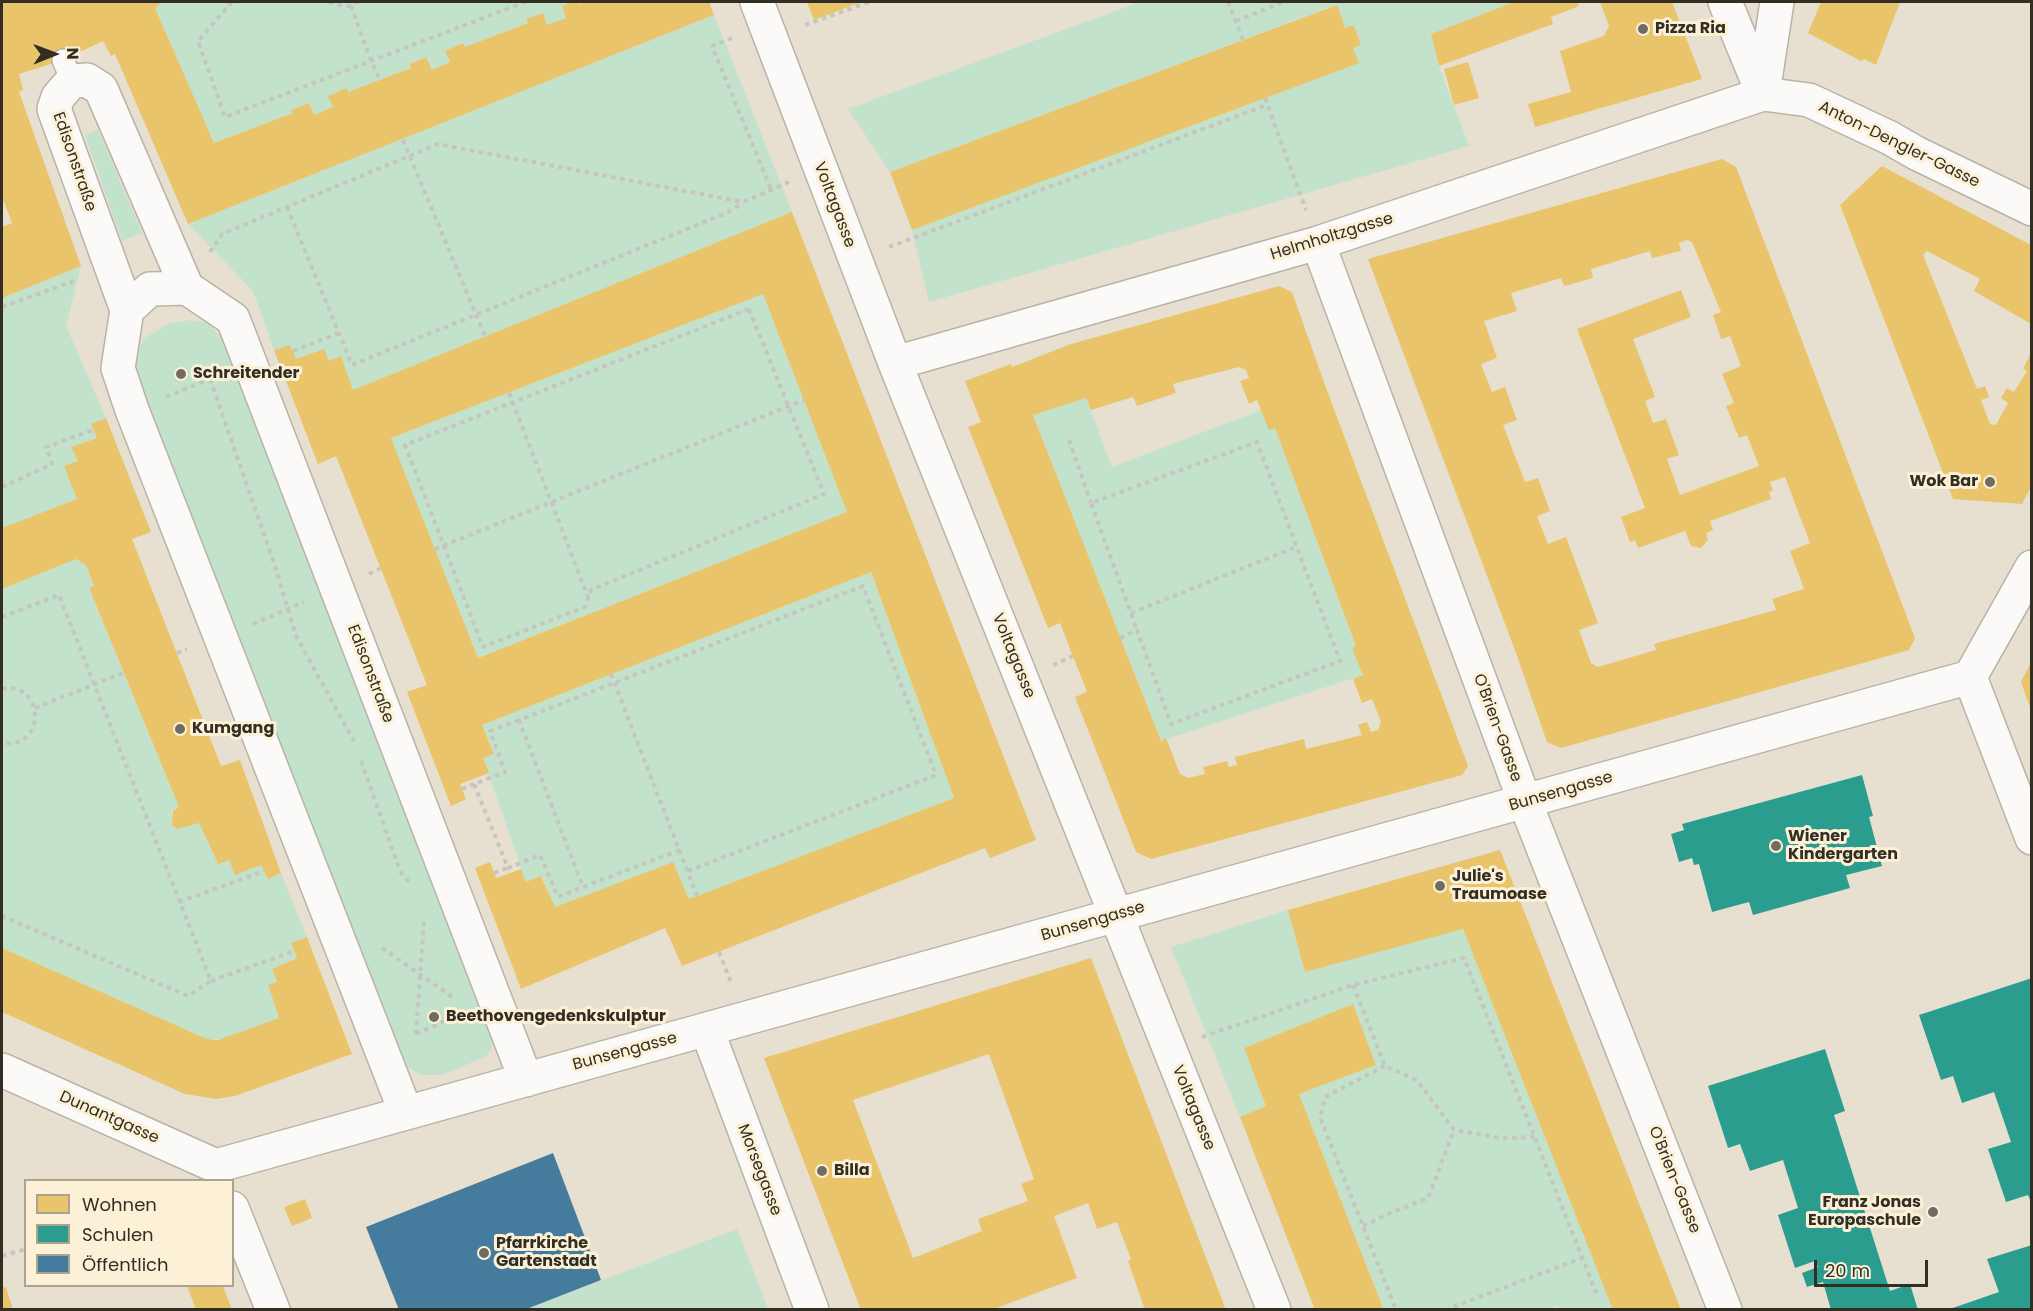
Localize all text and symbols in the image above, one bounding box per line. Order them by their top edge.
place label: Pizza Ria [1655,19,1726,39]
marker: Pizza Ria [1636,22,1650,36]
north arrow [24,24,84,84]
text: N [61,47,84,60]
street label: Anton-Dengler-Gasse [1815,98,1983,192]
street label: Edisonstraße [48,110,100,214]
street label: Voltagasse [809,160,859,250]
street label: Helmholtzgasse [1268,209,1396,265]
place label: Schreitender [193,364,299,384]
marker: Schreitender [174,367,188,381]
place label: Wok Bar [1909,472,1978,492]
marker: Wok Bar [1983,475,1997,489]
street label: Voltagasse [987,611,1039,701]
street label: Edisonstraße [342,622,398,726]
street label: O'Brien-Gasse [1469,671,1525,785]
place label: Kumgang [192,719,274,739]
marker: Kumgang [173,722,187,736]
street label: Bunsengasse [1507,768,1615,816]
place label: Wiener Kindergarten [1788,827,1898,865]
marker: Wiener Kindergarten [1769,839,1783,853]
place label: Julie's Traumoase [1452,867,1547,905]
marker: Julie's Traumoase [1433,879,1447,893]
street label: Bunsengasse [1039,898,1147,946]
place label: Beethovengedenkskulptur [446,1007,666,1027]
marker: Beethovengedenkskulptur [427,1010,441,1024]
street label: Bunsengasse [571,1029,679,1075]
street label: Voltagasse [1167,1063,1219,1153]
street label: Dunantgasse [56,1087,162,1149]
street label: Morsegasse [733,1122,785,1218]
street label: O'Brien-Gasse [1644,1124,1704,1236]
place label: Billa [834,1161,870,1181]
marker: Billa [815,1164,829,1178]
legend [24,1179,234,1287]
text: Wohnen [82,1192,157,1217]
place label: Franz Jonas Europaschule [1808,1193,1921,1231]
marker: Franz Jonas Europaschule [1926,1205,1940,1219]
text: Schulen [82,1222,154,1247]
place label: Pfarrkirche Gartenstadt [496,1234,597,1272]
marker: Pfarrkirche Gartenstadt [477,1246,491,1260]
scale bar [1817,1248,1931,1286]
text: Öffentlich [82,1252,169,1277]
text: 20 m [1825,1258,1870,1283]

